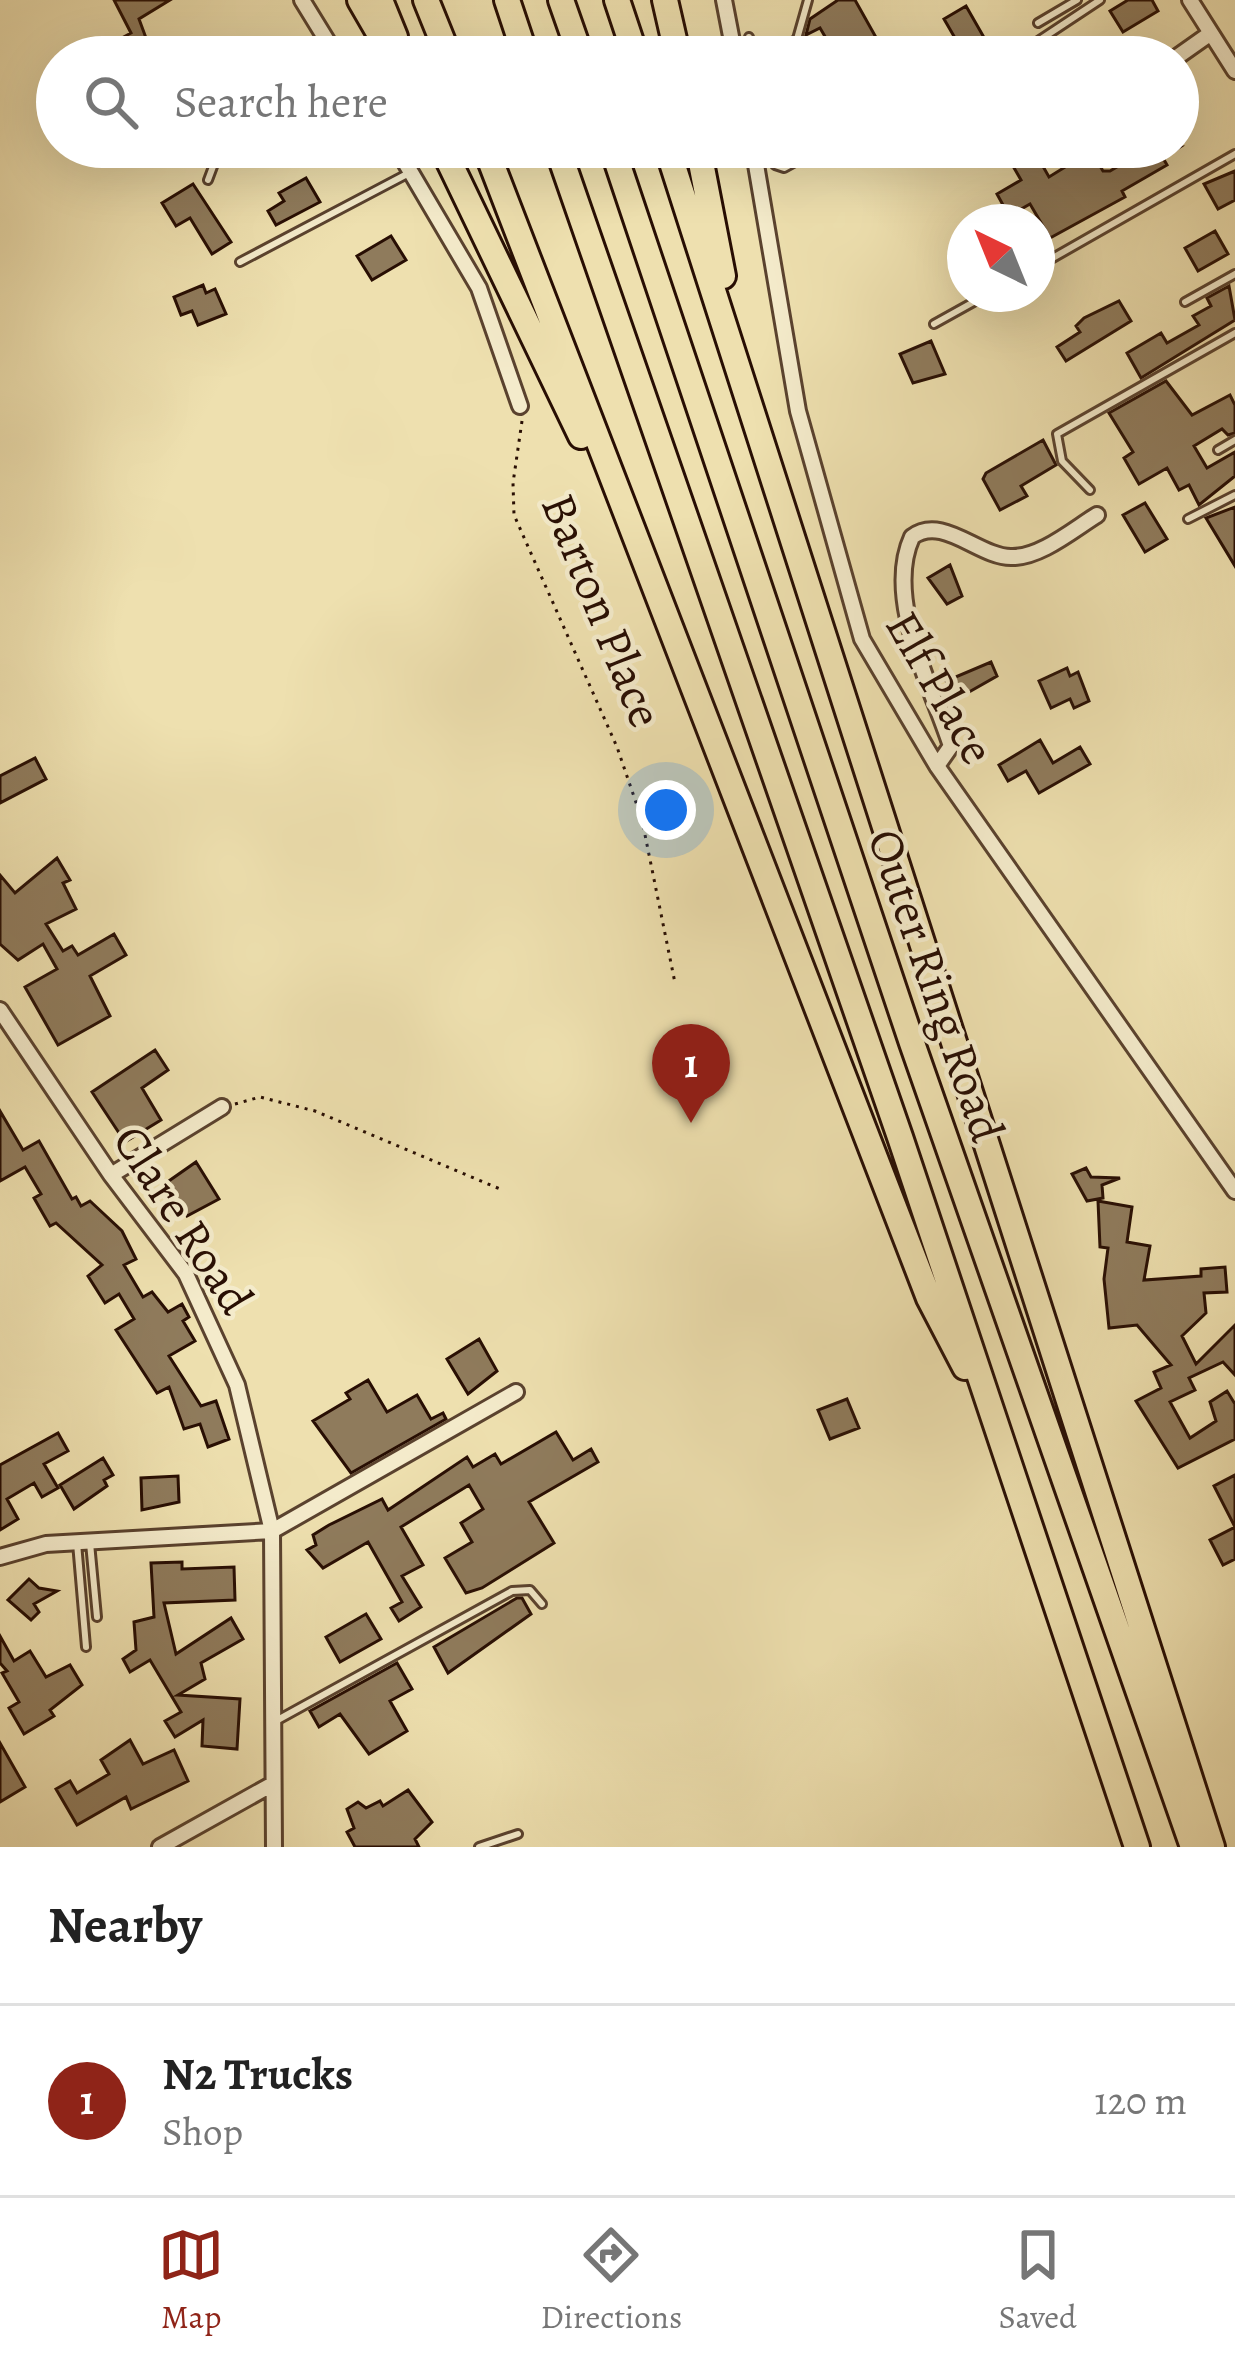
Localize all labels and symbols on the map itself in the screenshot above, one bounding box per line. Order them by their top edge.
north arrow [947,204,1055,312]
street label: Barton Place [525,484,679,737]
street label: Elf Place [870,599,1010,776]
your location [636,780,696,840]
street label: Outer Ring Road [852,820,1020,1151]
pin: 1 [652,1024,730,1123]
street label: Clare Road [97,1112,269,1327]

